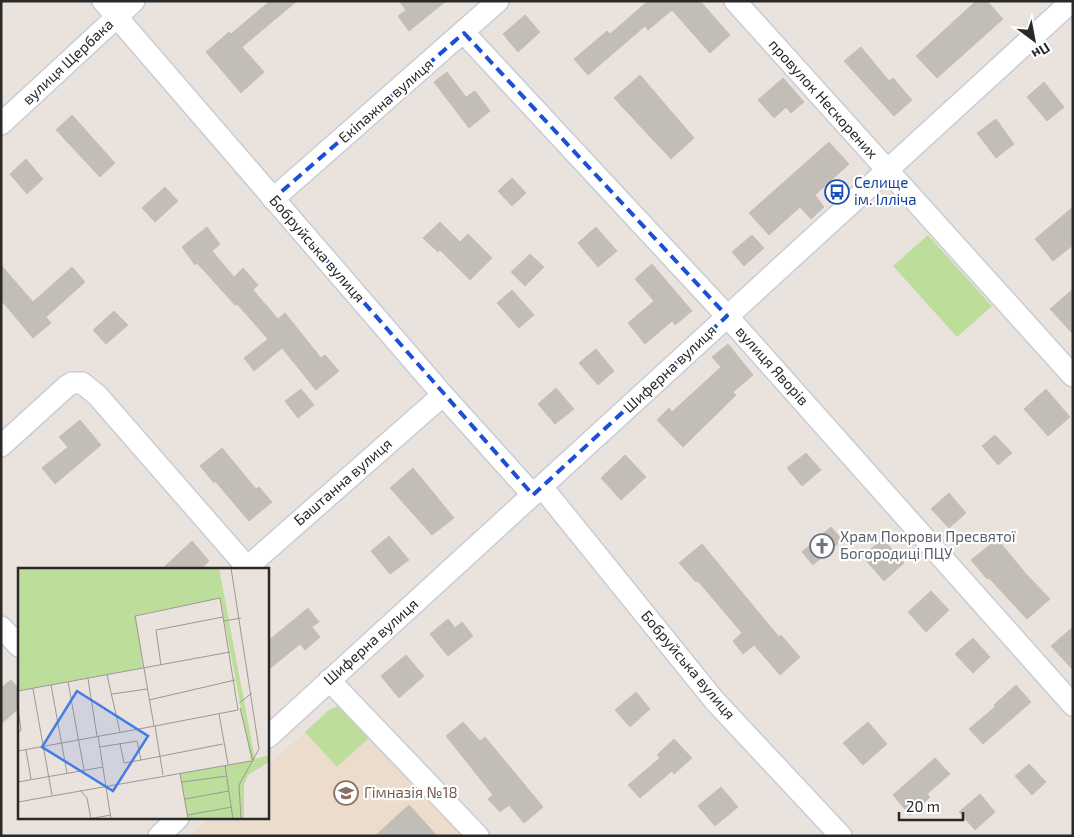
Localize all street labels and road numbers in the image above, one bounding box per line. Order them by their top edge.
street label: вулиця Щербака [18,15,117,109]
street label: провулок Нескорених [765,35,882,162]
street label: Екіпажна вулиця [334,54,437,147]
street label: Бобруйська вулиця [265,191,369,306]
street label: Шиферна вулиця [619,321,720,417]
street label: вулиця Яворів [732,322,813,409]
street label: Баштанна вулиця [290,434,396,529]
street label: Шиферна вулиця [319,594,422,689]
street label: Бобруйська вулиця [637,606,739,723]

